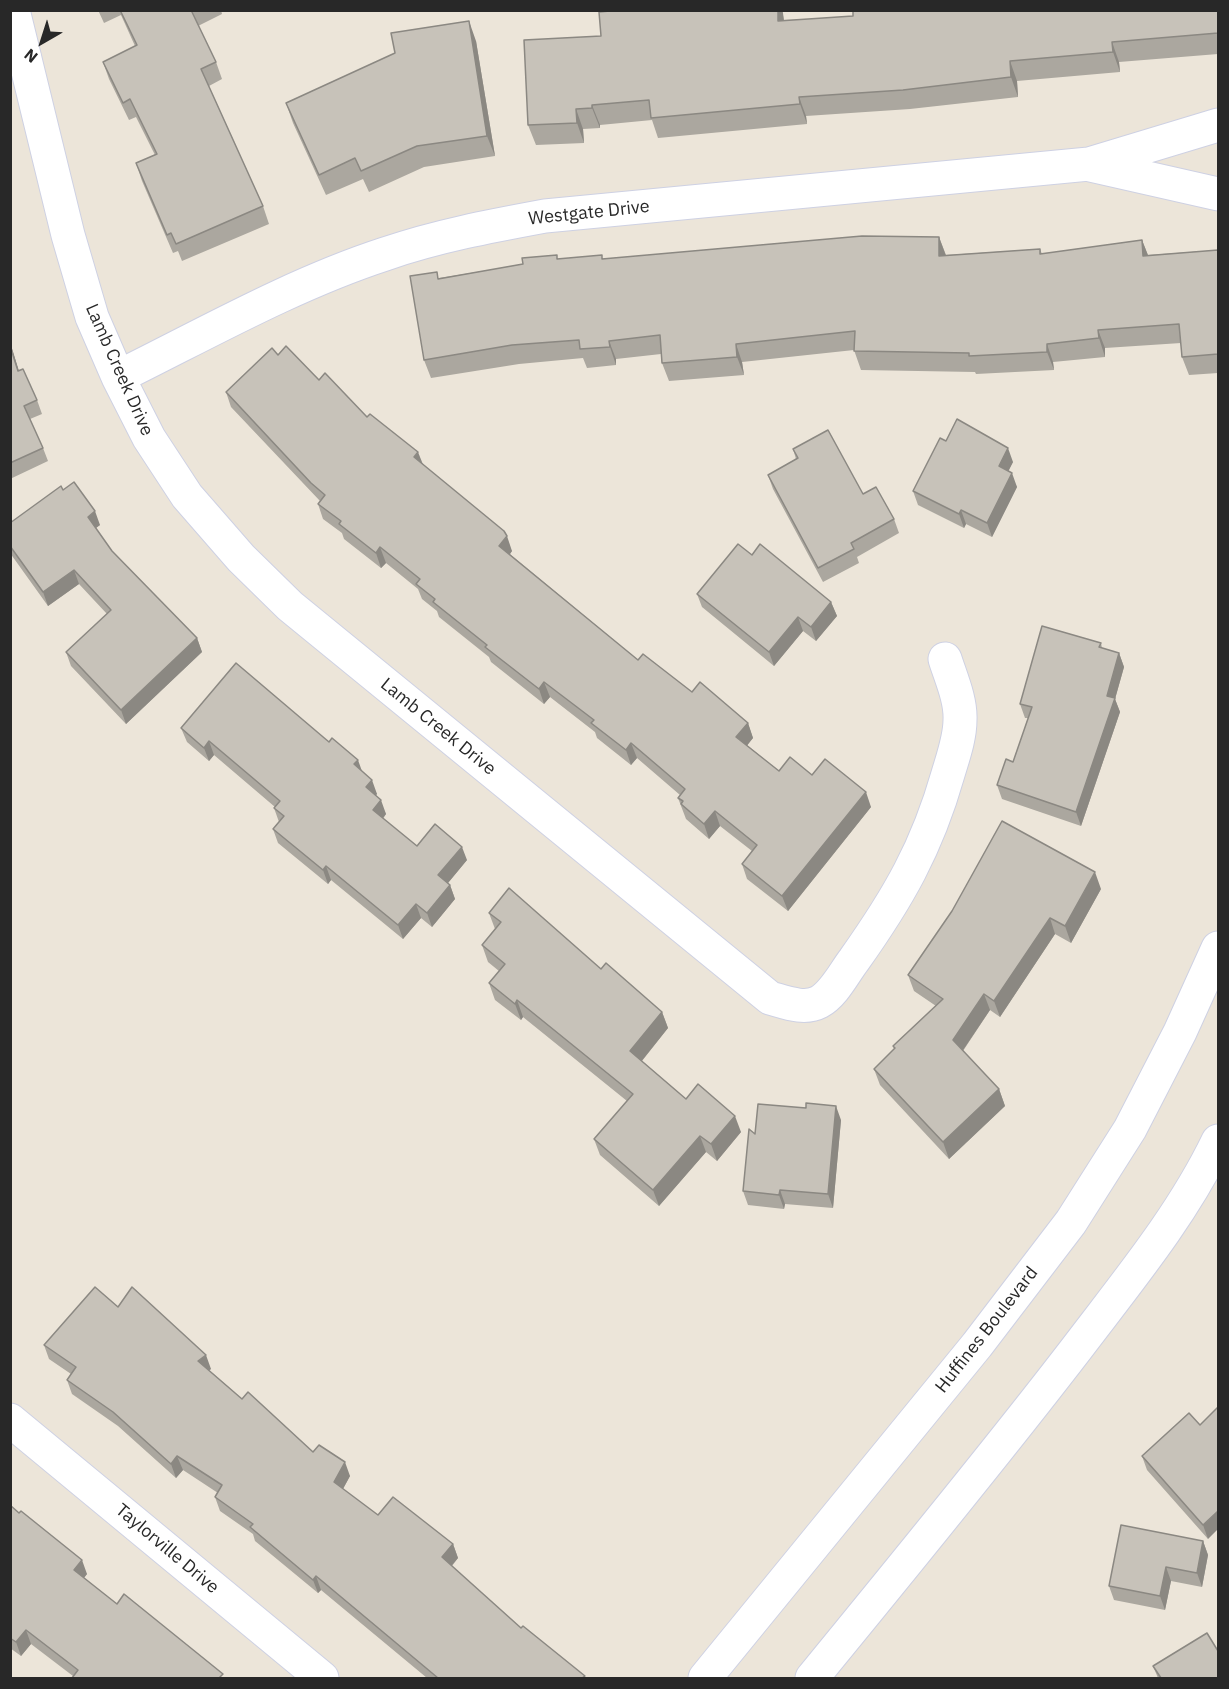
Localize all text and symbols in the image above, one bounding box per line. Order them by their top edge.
north arrow [12,12,72,72]
text: N [20,45,41,67]
street label: Westgate Drive [527,196,651,230]
street label: Lamb Creek Drive [80,301,158,439]
street label: Lamb Creek Drive [376,674,500,780]
street label: Huffines Boulevard [931,1263,1043,1397]
street label: Taylorville Drive [111,1500,223,1598]

